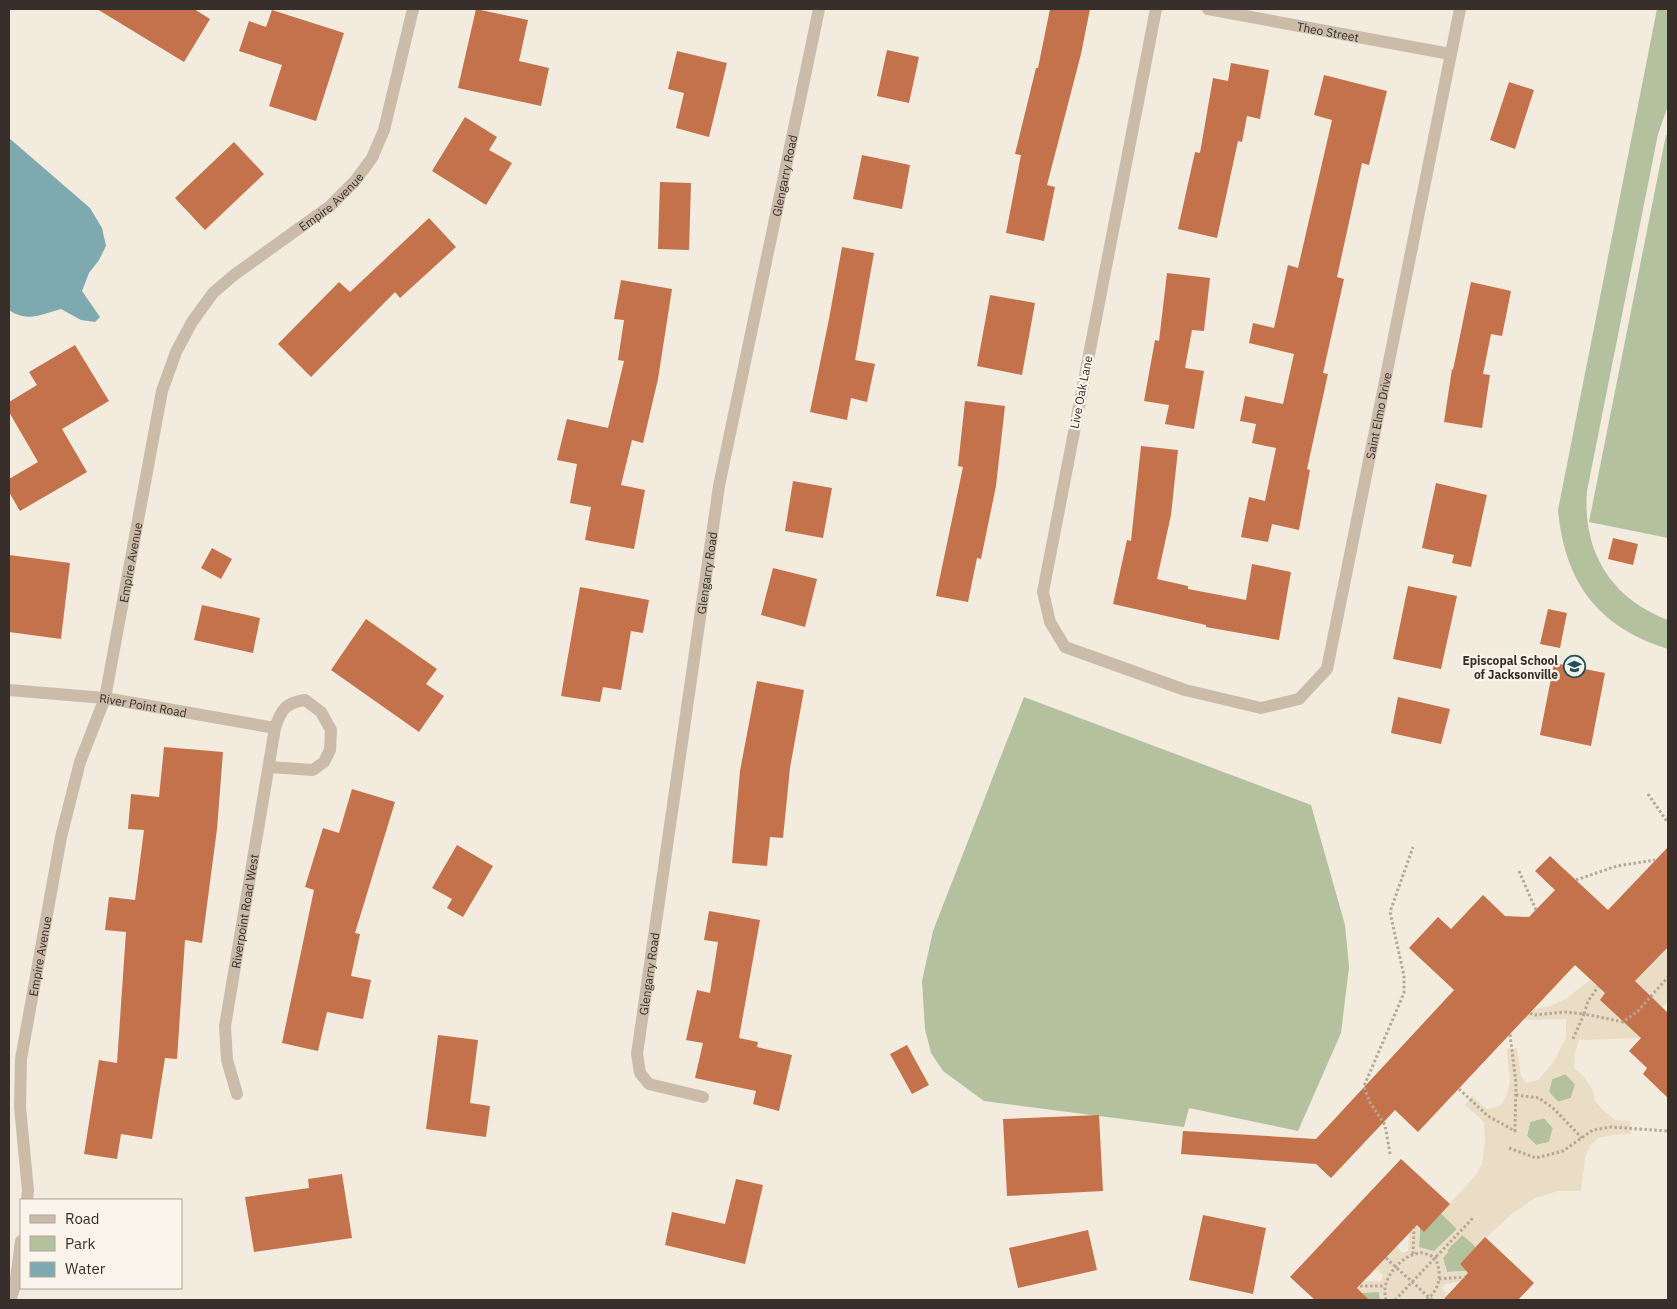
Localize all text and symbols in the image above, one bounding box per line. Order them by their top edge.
street label: Theo Street [1296,18,1360,44]
street label: Glengarry Road [768,133,800,218]
street label: Empire Avenue [295,169,367,234]
street label: Live Oak Lane [1067,354,1096,430]
street label: Saint Elmo Drive [1362,370,1394,460]
street label: Empire Avenue [115,521,145,604]
street label: Glengarry Road [693,531,720,615]
place label: Episcopal School of Jacksonville [1462,653,1558,682]
school or university icon: Episcopal School of Jacksonville [1562,655,1586,679]
street label: River Point Road [99,690,188,720]
street label: Riverpoint Road West [227,853,261,969]
street label: Empire Avenue [25,914,54,997]
street label: Glengarry Road [635,932,662,1016]
legend [20,1199,182,1289]
text: Road [65,1209,100,1228]
text: Park [65,1234,95,1253]
text: Water [65,1259,106,1278]

